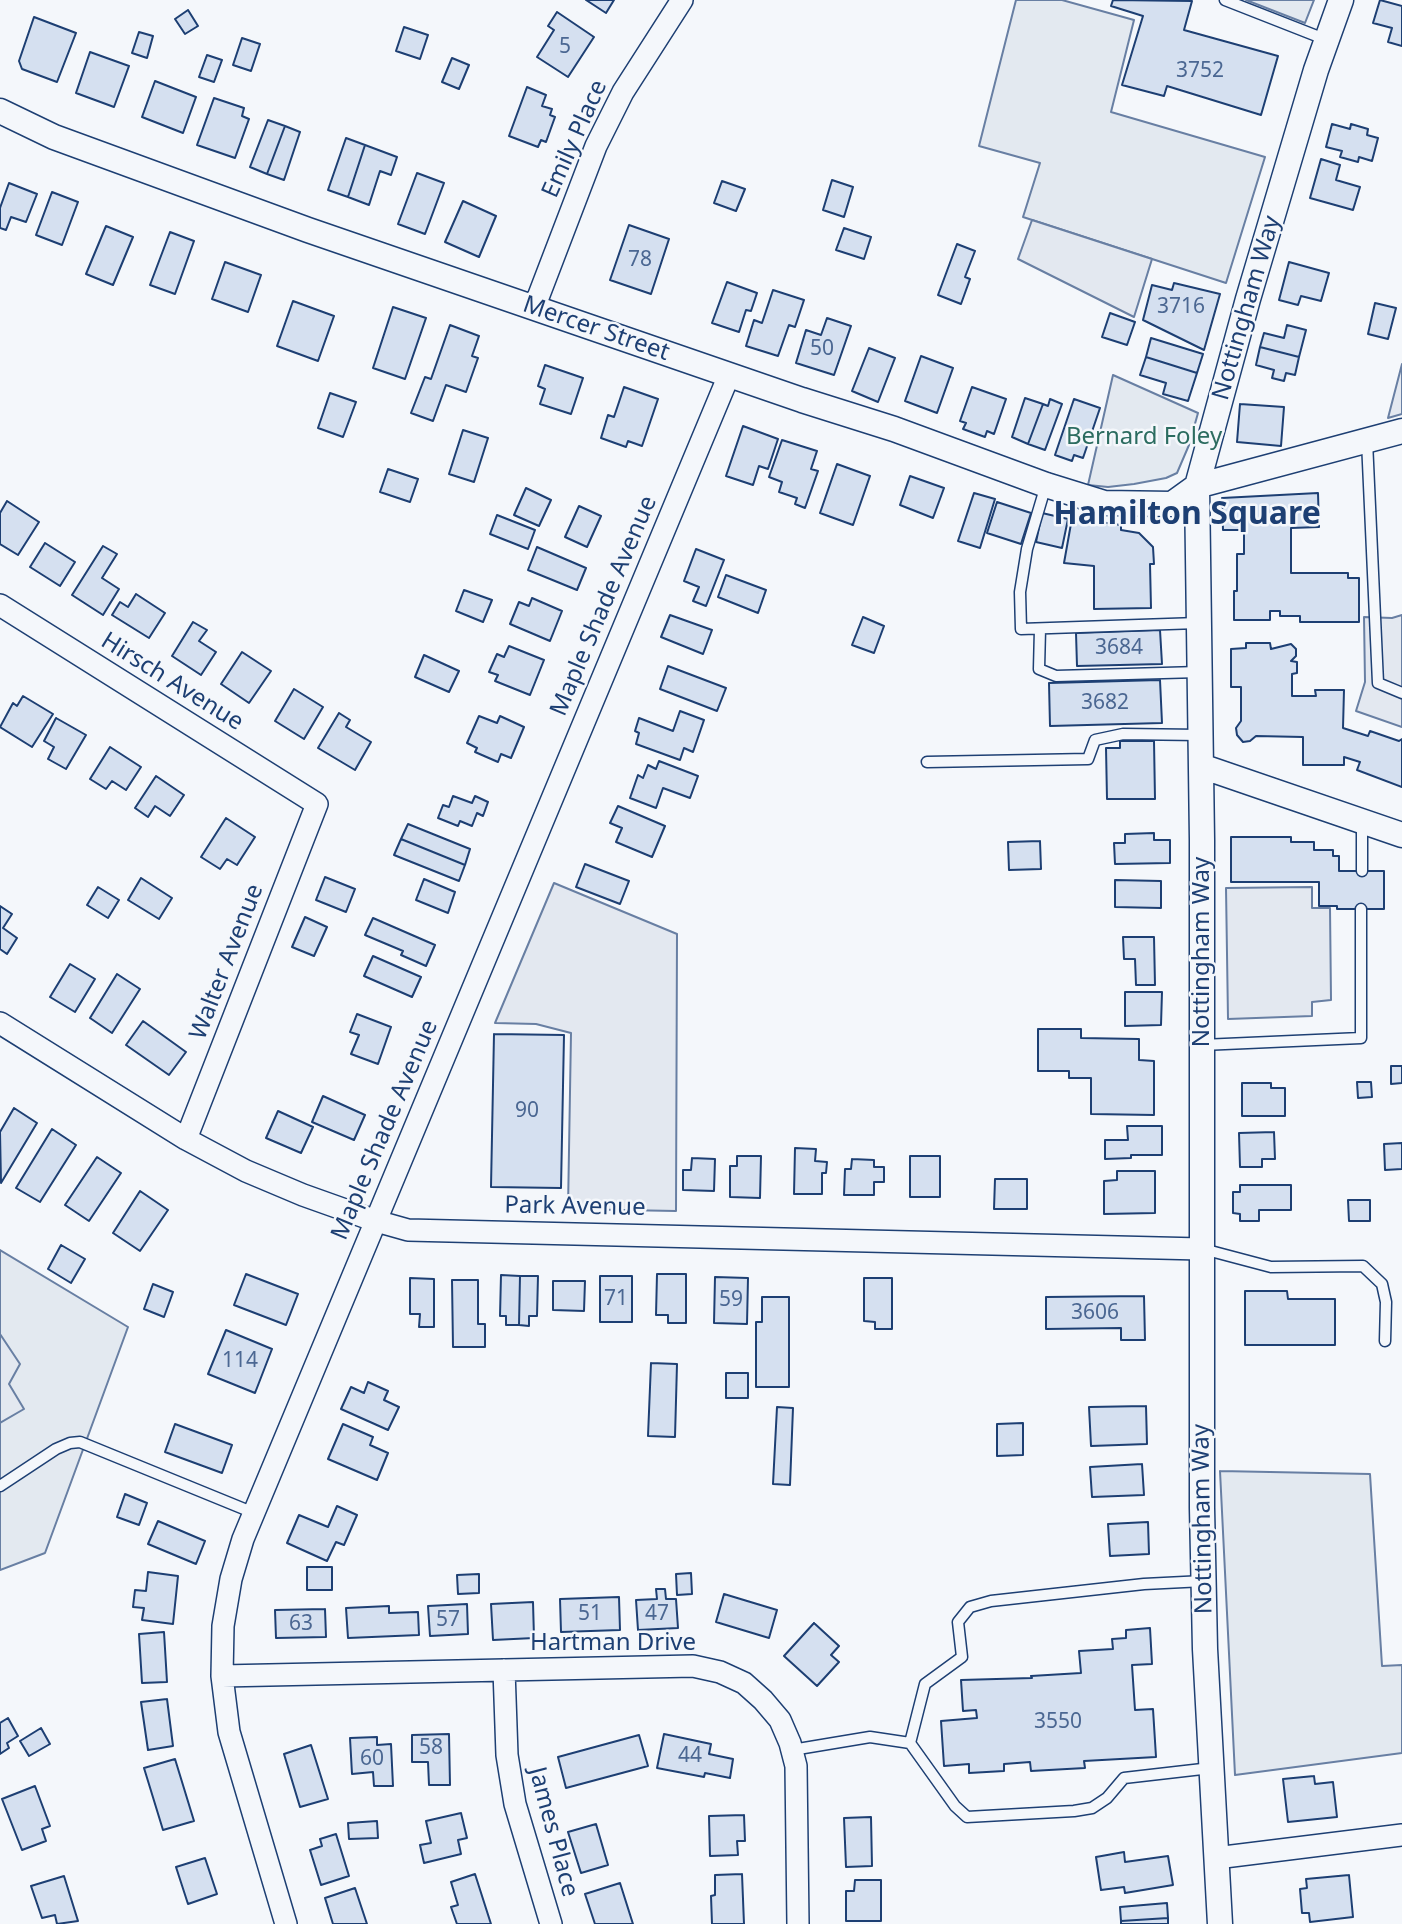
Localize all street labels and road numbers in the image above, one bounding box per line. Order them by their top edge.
street label: Emily Place [536,76,614,202]
street label: Nottingham Way [1207,213,1287,403]
street label: Mercer Street [519,290,673,368]
street label: Maple Shade Avenue [545,492,663,720]
street label: Hirsch Avenue [96,627,248,737]
street label: Nottingham Way [1188,857,1216,1047]
street label: Walter Avenue [184,880,270,1044]
street label: Maple Shade Avenue [326,1016,444,1244]
street label: Park Avenue [504,1191,646,1223]
street label: Nottingham Way [1187,1424,1219,1614]
street label: Hartman Drive [530,1629,696,1657]
street label: James Place [522,1764,584,1900]

